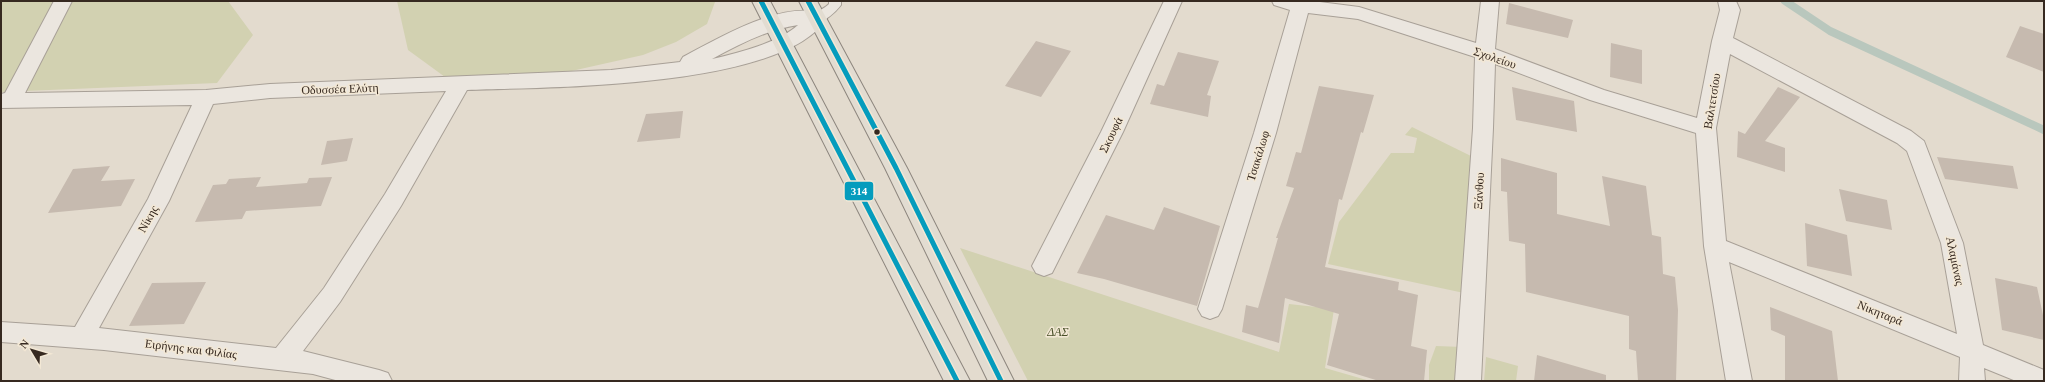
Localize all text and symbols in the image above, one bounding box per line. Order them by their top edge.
street label: Σχολείου [1472,44,1518,72]
street label: Βαλτετσίου [1701,72,1723,130]
street label: Οδυσσέα Ελύτη [301,81,379,97]
street label: Σκουφά [1096,114,1126,155]
unlabelled marker [872,127,882,137]
street label: Τσακάλωφ [1244,129,1272,183]
street label: Ξάνθου [1471,172,1487,210]
line badge: 314 [844,181,874,201]
text: 314 [851,185,868,197]
street label: Νίκης [135,203,161,235]
street label: Αλαμάνας [1943,235,1967,287]
street label: Νικηταρά [1855,298,1905,329]
park label: ΔΑΣ [1046,325,1069,339]
north arrow [12,330,52,370]
street label: Ειρήνης και Φιλίας [144,336,238,362]
text: N [17,337,31,351]

